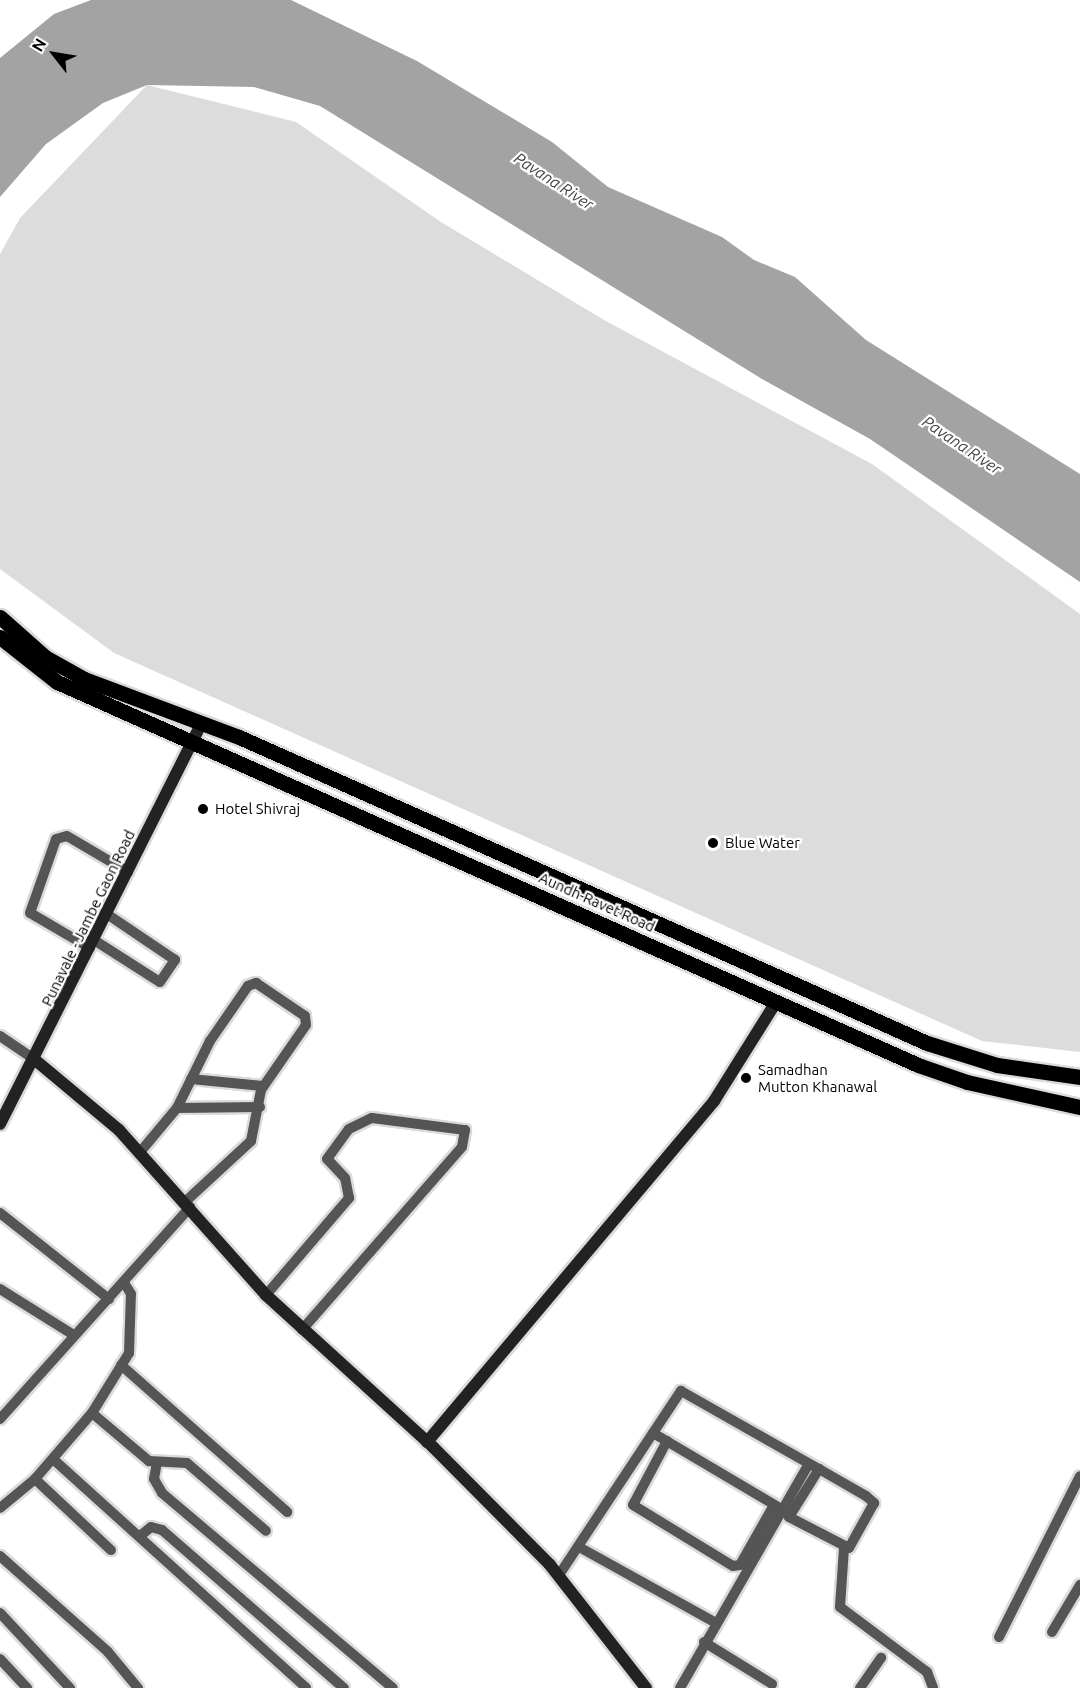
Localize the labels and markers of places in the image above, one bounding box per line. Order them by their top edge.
place label: Hotel Shivraj [215,800,300,818]
marker: Hotel Shivraj [196,802,210,816]
place label: Blue Water [725,834,800,852]
marker: Blue Water [706,836,720,850]
place label: Samadhan Mutton Khanawal [758,1060,877,1095]
marker: Samadhan Mutton Khanawal [739,1071,753,1085]

